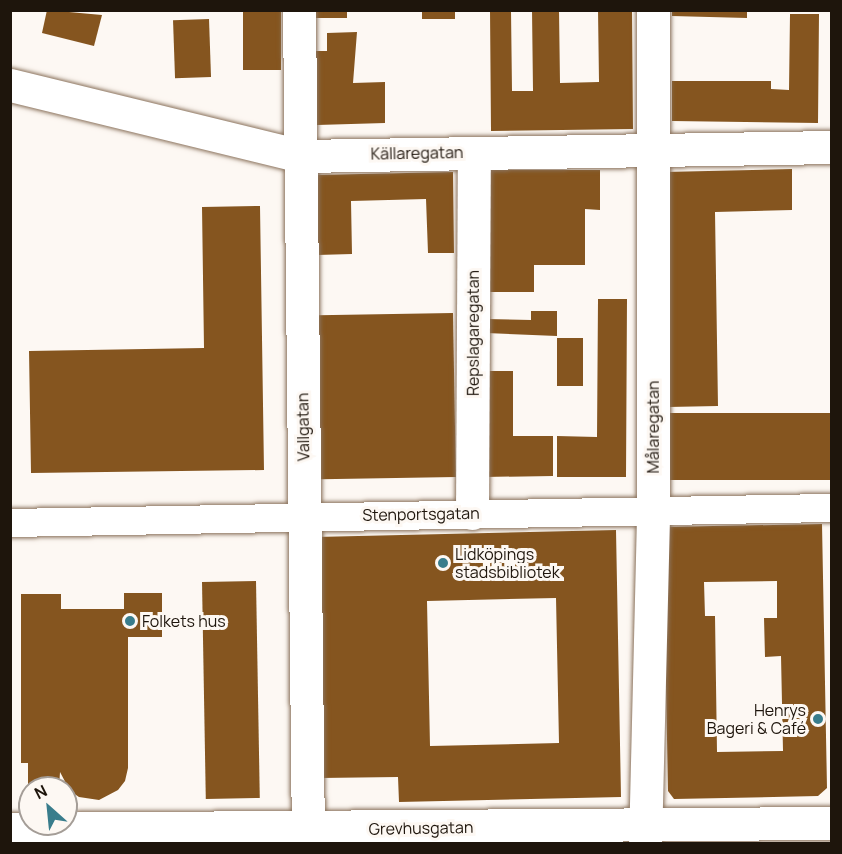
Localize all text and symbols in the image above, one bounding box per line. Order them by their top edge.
street label: Källaregatan [370,143,464,163]
street label: Repslagaregatan [463,270,483,396]
street label: Målaregatan [643,380,663,474]
street label: Vallgatan [293,393,313,461]
street label: Stenportsgatan [362,503,480,525]
place label: Lidköpings stadsbibliotek [455,544,560,582]
marker: Lidköpings stadsbibliotek [436,556,450,570]
place label: Folkets hus [142,611,226,631]
marker: Folkets hus [123,614,137,628]
place label: Henrys Bageri & Café [707,700,806,738]
marker: Henrys Bageri & Café [811,712,825,726]
north arrow [18,776,78,836]
text: N [31,779,51,804]
street label: Grevhusgatan [369,817,473,839]

